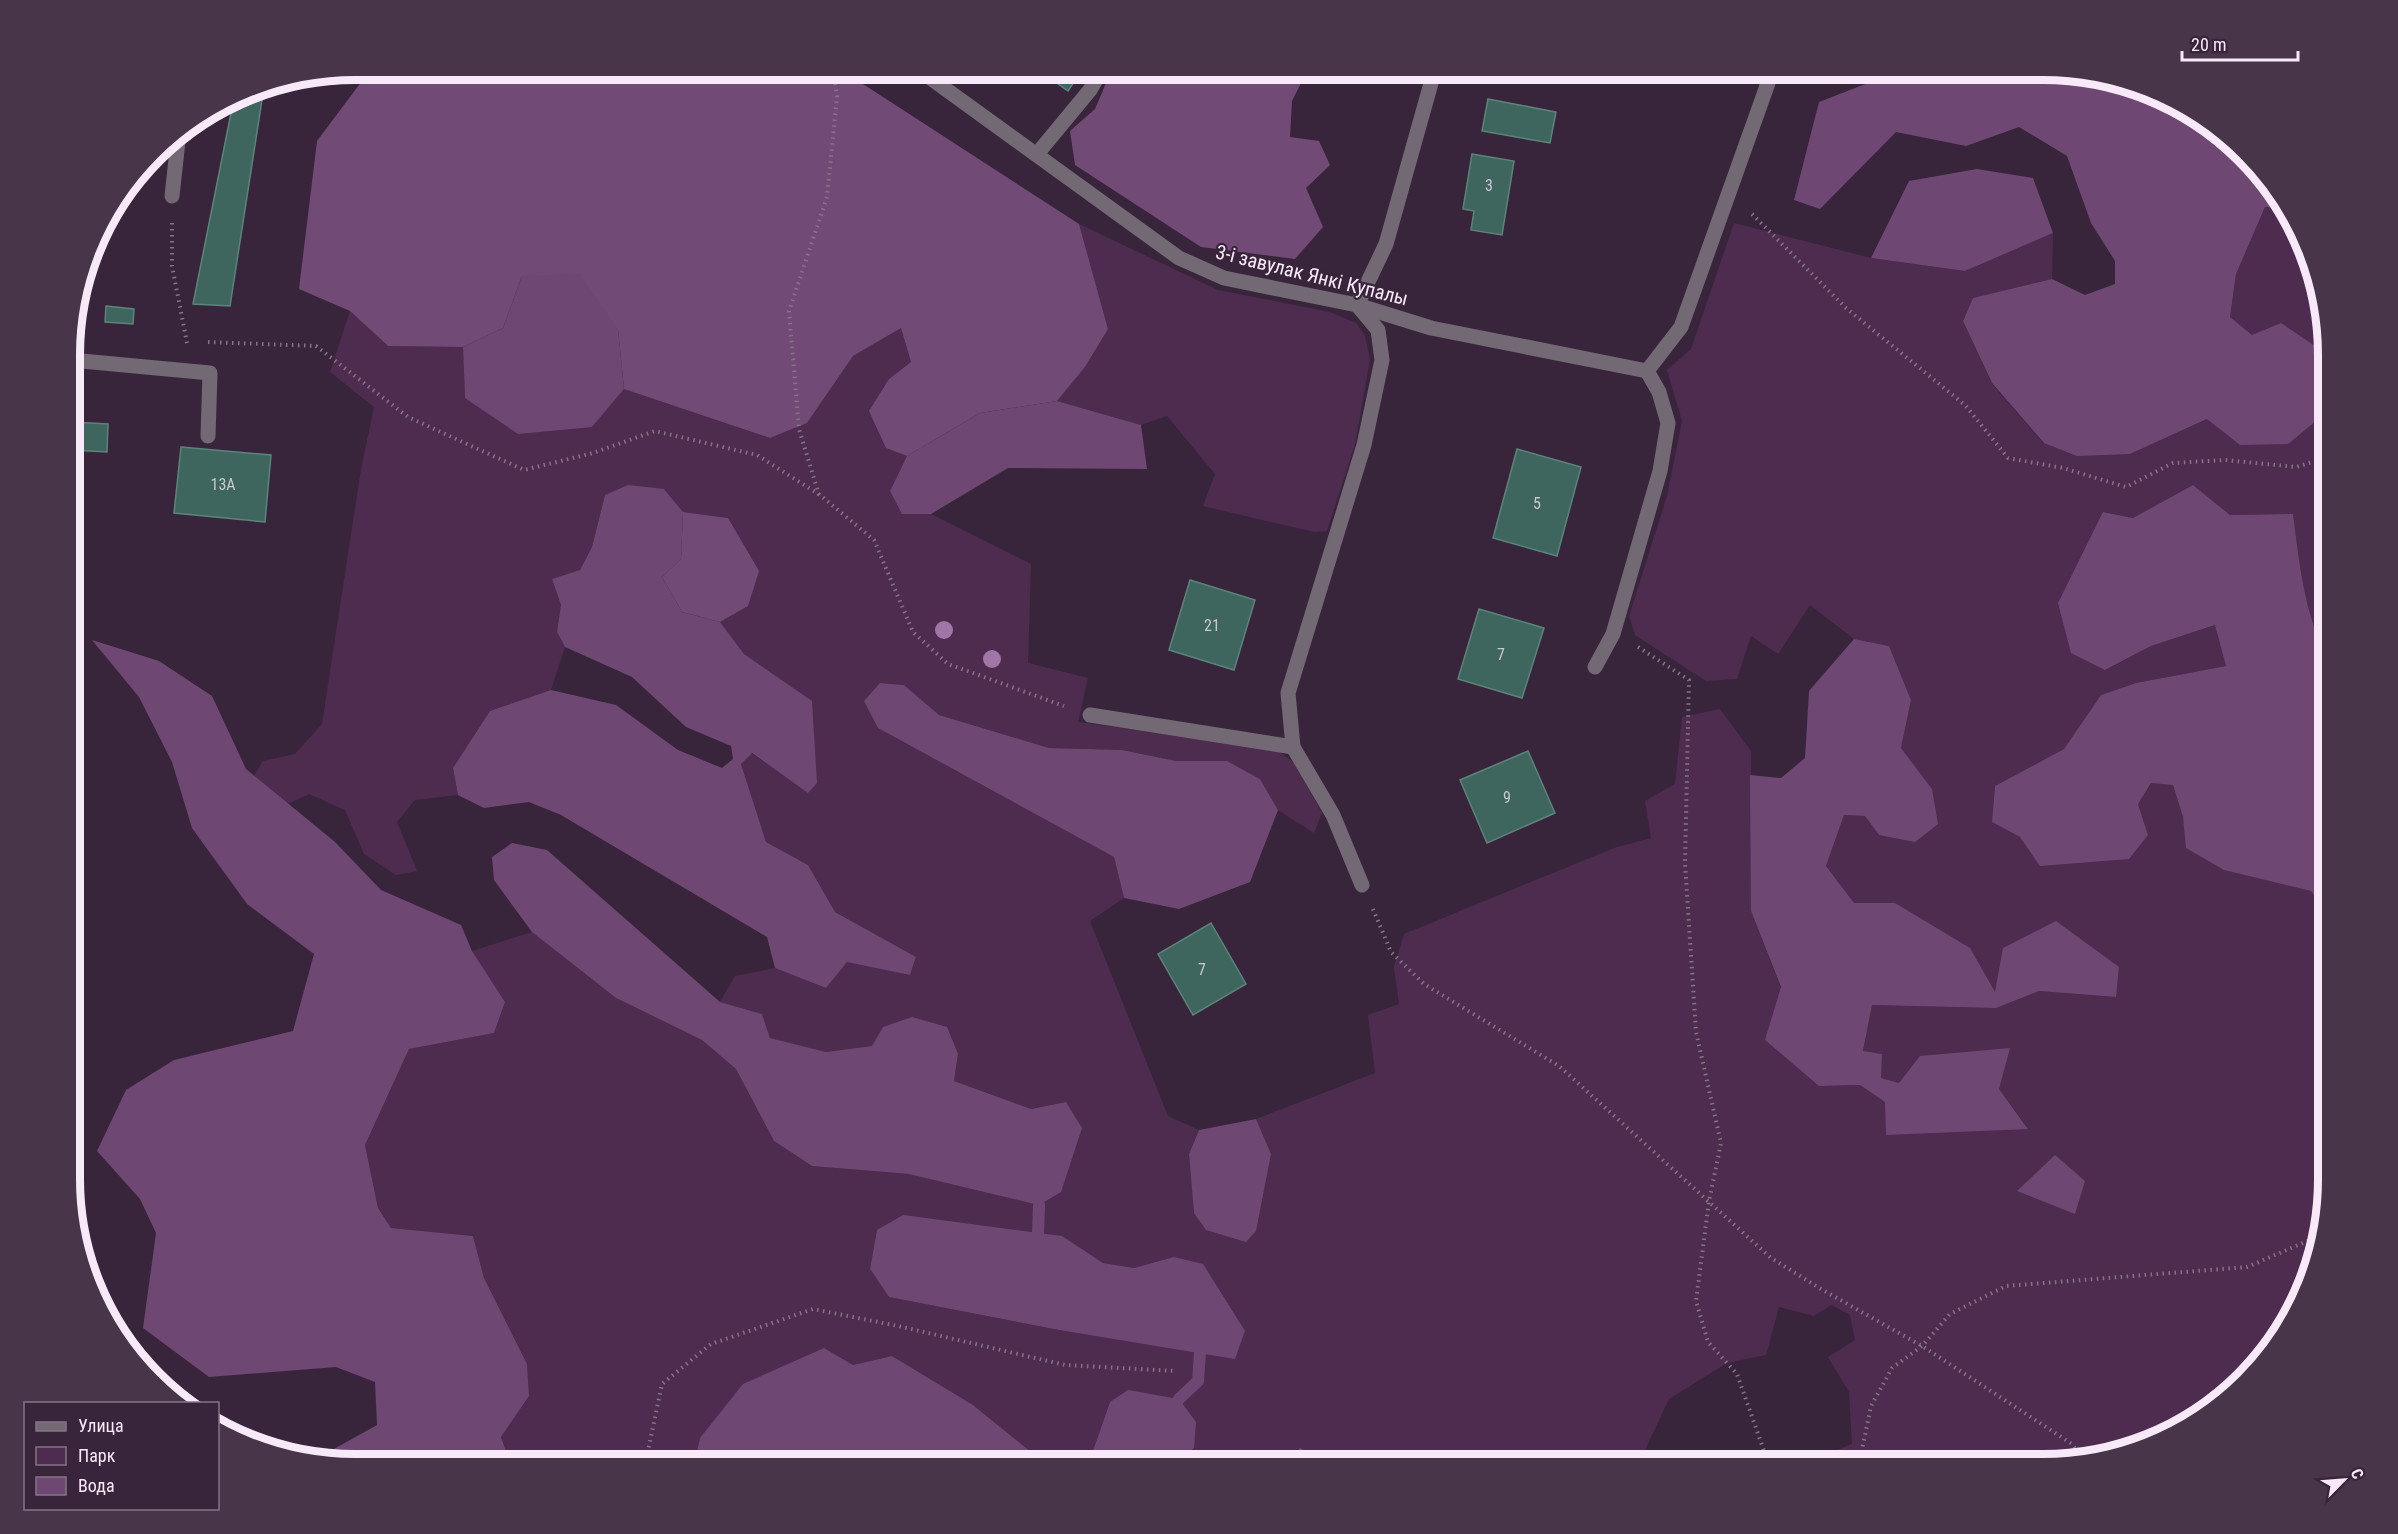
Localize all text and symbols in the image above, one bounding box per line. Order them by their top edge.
scale bar [2182,24,2298,62]
text: 20 m [2191,34,2226,55]
house number: 3 [1485,176,1493,195]
street label: 3-і завулак Янкі Купалы [1213,239,1411,311]
house number: 13А [210,475,236,494]
house number: 5 [1533,494,1541,513]
house number: 21 [1204,616,1220,635]
house number: 7 [1497,645,1505,664]
house number: 9 [1503,788,1511,807]
house number: 7 [1198,960,1206,979]
legend [24,1402,219,1510]
text: Улица [78,1415,124,1436]
text: Парк [78,1445,116,1466]
north arrow [2314,1450,2374,1510]
text: С [2347,1466,2368,1482]
text: Вода [78,1475,115,1496]

